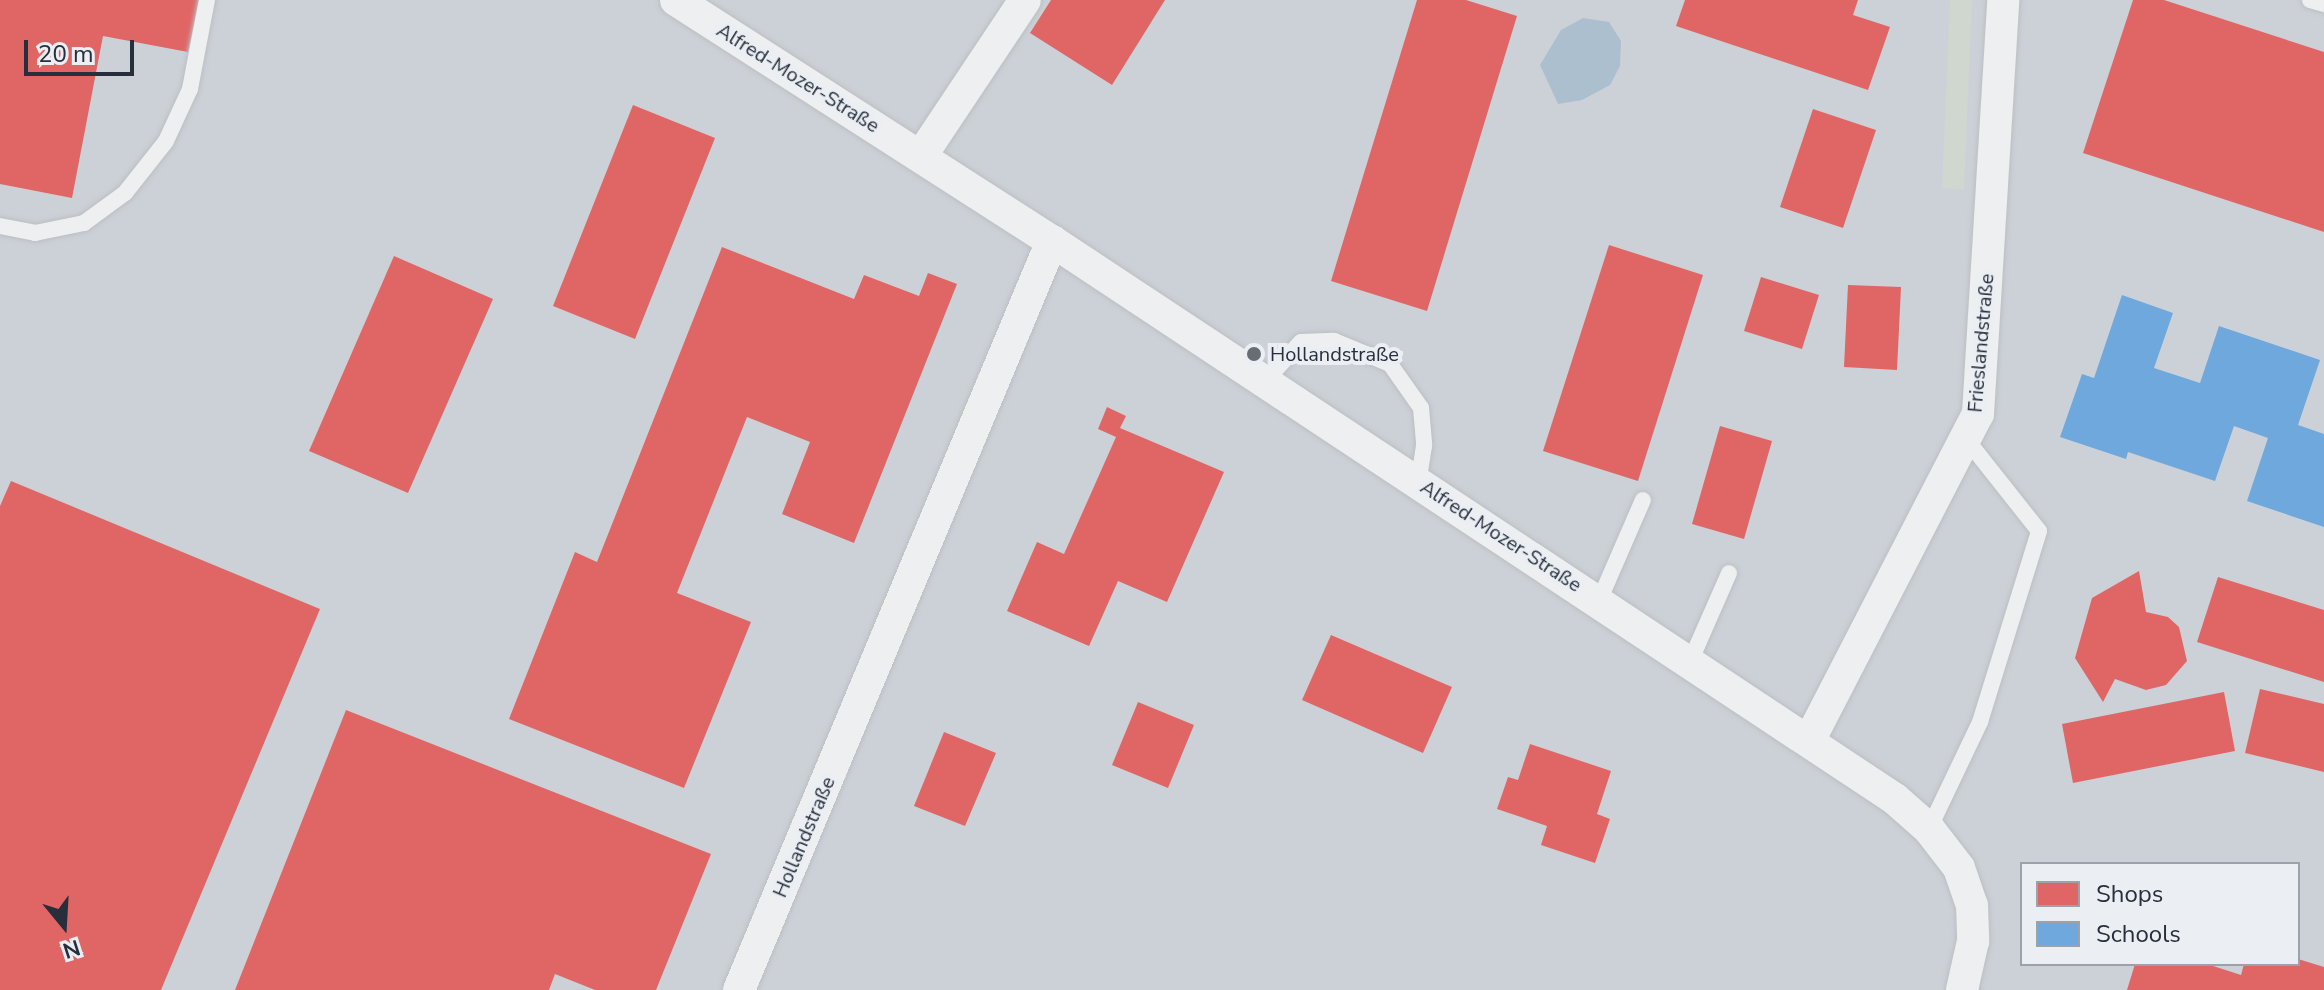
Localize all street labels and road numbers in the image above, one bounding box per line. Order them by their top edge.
street label: Alfred-Mozer-Straße [712,18,884,138]
street label: Frieslandstraße [1963,272,1999,414]
street label: Alfred-Mozer-Straße [1416,475,1586,597]
street label: Hollandstraße [768,773,840,901]

